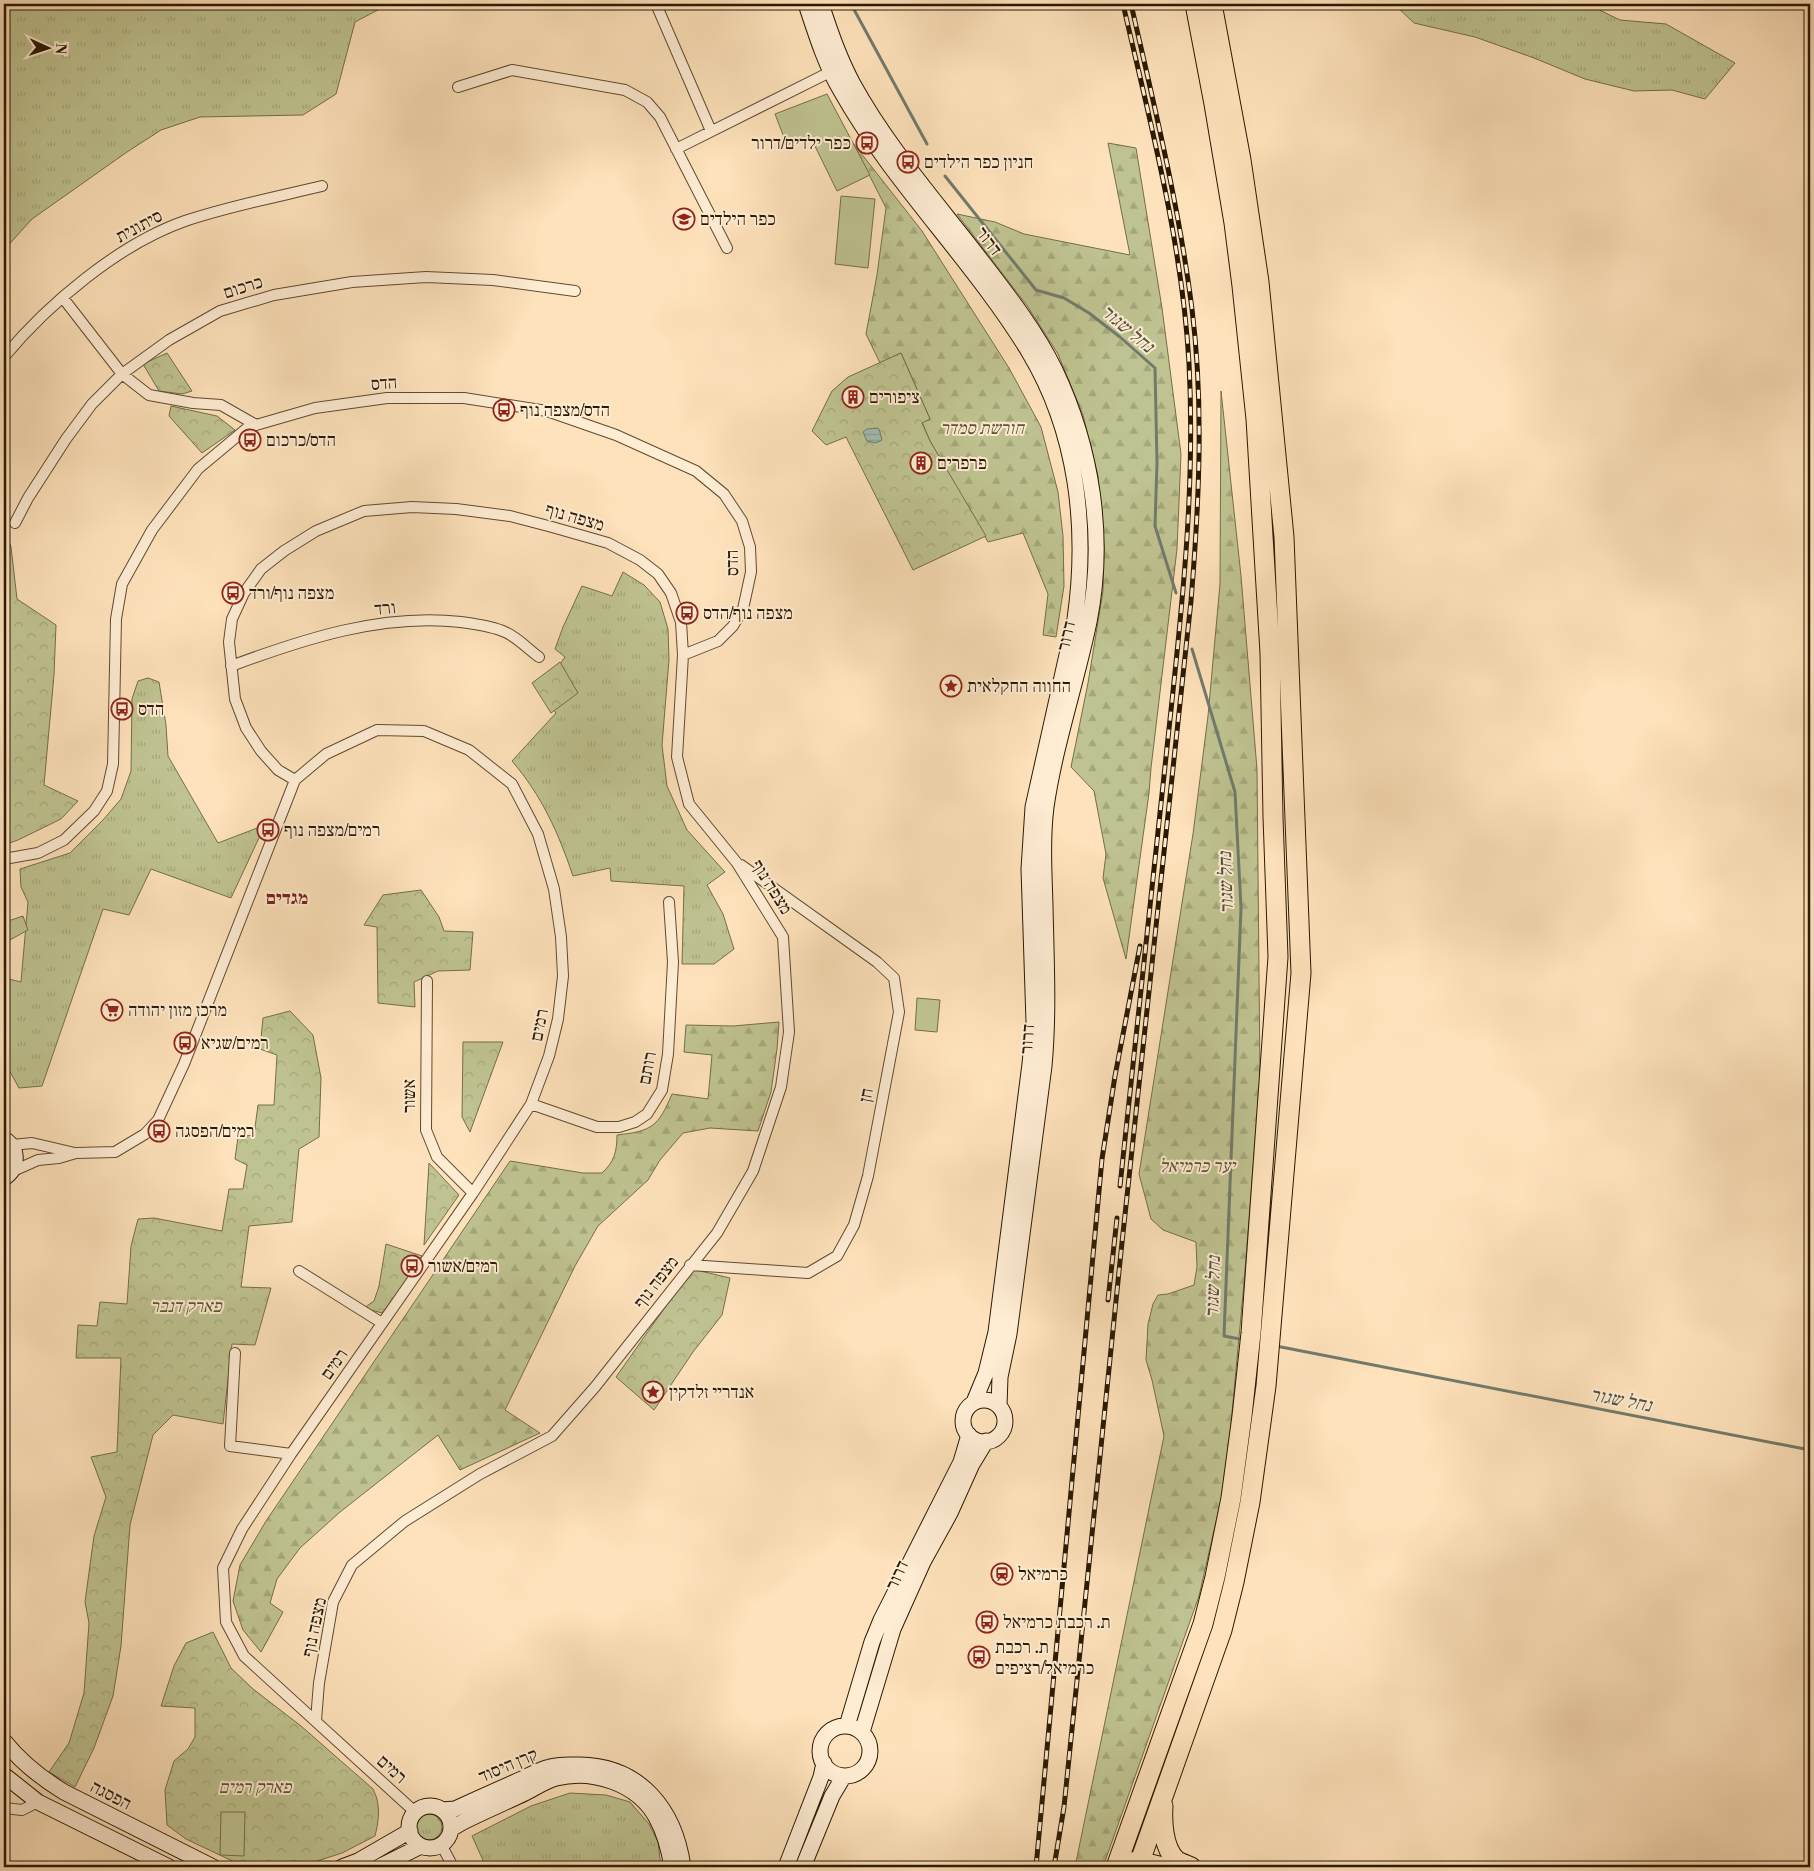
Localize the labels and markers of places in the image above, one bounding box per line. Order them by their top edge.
bus stop icon: כפר ילדים/דרור [855,131,879,155]
place label: כפר ילדים/דרור [751,132,851,155]
bus stop icon: חניון כפר הילדים [896,150,920,174]
place label: חניון כפר הילדים [924,151,1033,174]
school or university icon: כפר הילדים [672,207,696,231]
place label: כפר הילדים [700,208,776,231]
building icon: ציפורים [841,385,865,409]
place label: ציפורים [869,386,920,409]
bus stop icon: הדס/מצפה נוף [492,398,516,422]
place label: הדס/מצפה נוף [520,399,610,422]
bus stop icon: הדס/כרכום [238,428,262,452]
place label: הדס/כרכום [266,429,336,452]
building icon: פרפרים [909,451,933,475]
place label: פרפרים [937,452,987,475]
bus stop icon: מצפה נוף/ורד [221,581,245,605]
place label: מצפה נוף/ורד [249,582,334,605]
bus stop icon: מצפה נוף/הדס [675,601,699,625]
place label: מצפה נוף/הדס [703,602,793,625]
place icon: החווה החקלאית [939,674,963,698]
place label: החווה החקלאית [967,675,1071,698]
bus stop icon: הדס [110,697,134,721]
place label: הדס [138,698,164,721]
bus stop icon: רמים/מצפה נוף [256,818,280,842]
place label: רמים/מצפה נוף [284,819,381,842]
supermarket icon: מרכז מזון יהודה [100,998,124,1022]
place label: מרכז מזון יהודה [128,999,227,1022]
bus stop icon: רמים/שגיא [173,1031,197,1055]
place label: רמים/שגיא [201,1032,269,1055]
bus stop icon: רמים/הפסגה [147,1119,171,1143]
place label: רמים/הפסגה [175,1120,255,1143]
bus stop icon: רמים/אשור [400,1254,424,1278]
place label: רמים/אשור [428,1255,498,1278]
place icon: אנדריי זלדקין [641,1380,665,1404]
place label: אנדריי זלדקין [669,1381,754,1404]
station icon: כרמיאל [990,1562,1014,1586]
place label: כרמיאל [1018,1563,1068,1586]
bus stop icon: ת. רכבת כרמיאל [975,1610,999,1634]
place label: ת. רכבת כרמיאל [1003,1611,1111,1634]
place label: ת. רכבת כרמיאל/רציפים [995,1636,1094,1680]
bus stop icon: ת. רכבת כרמיאל/רציפים [967,1645,991,1669]

